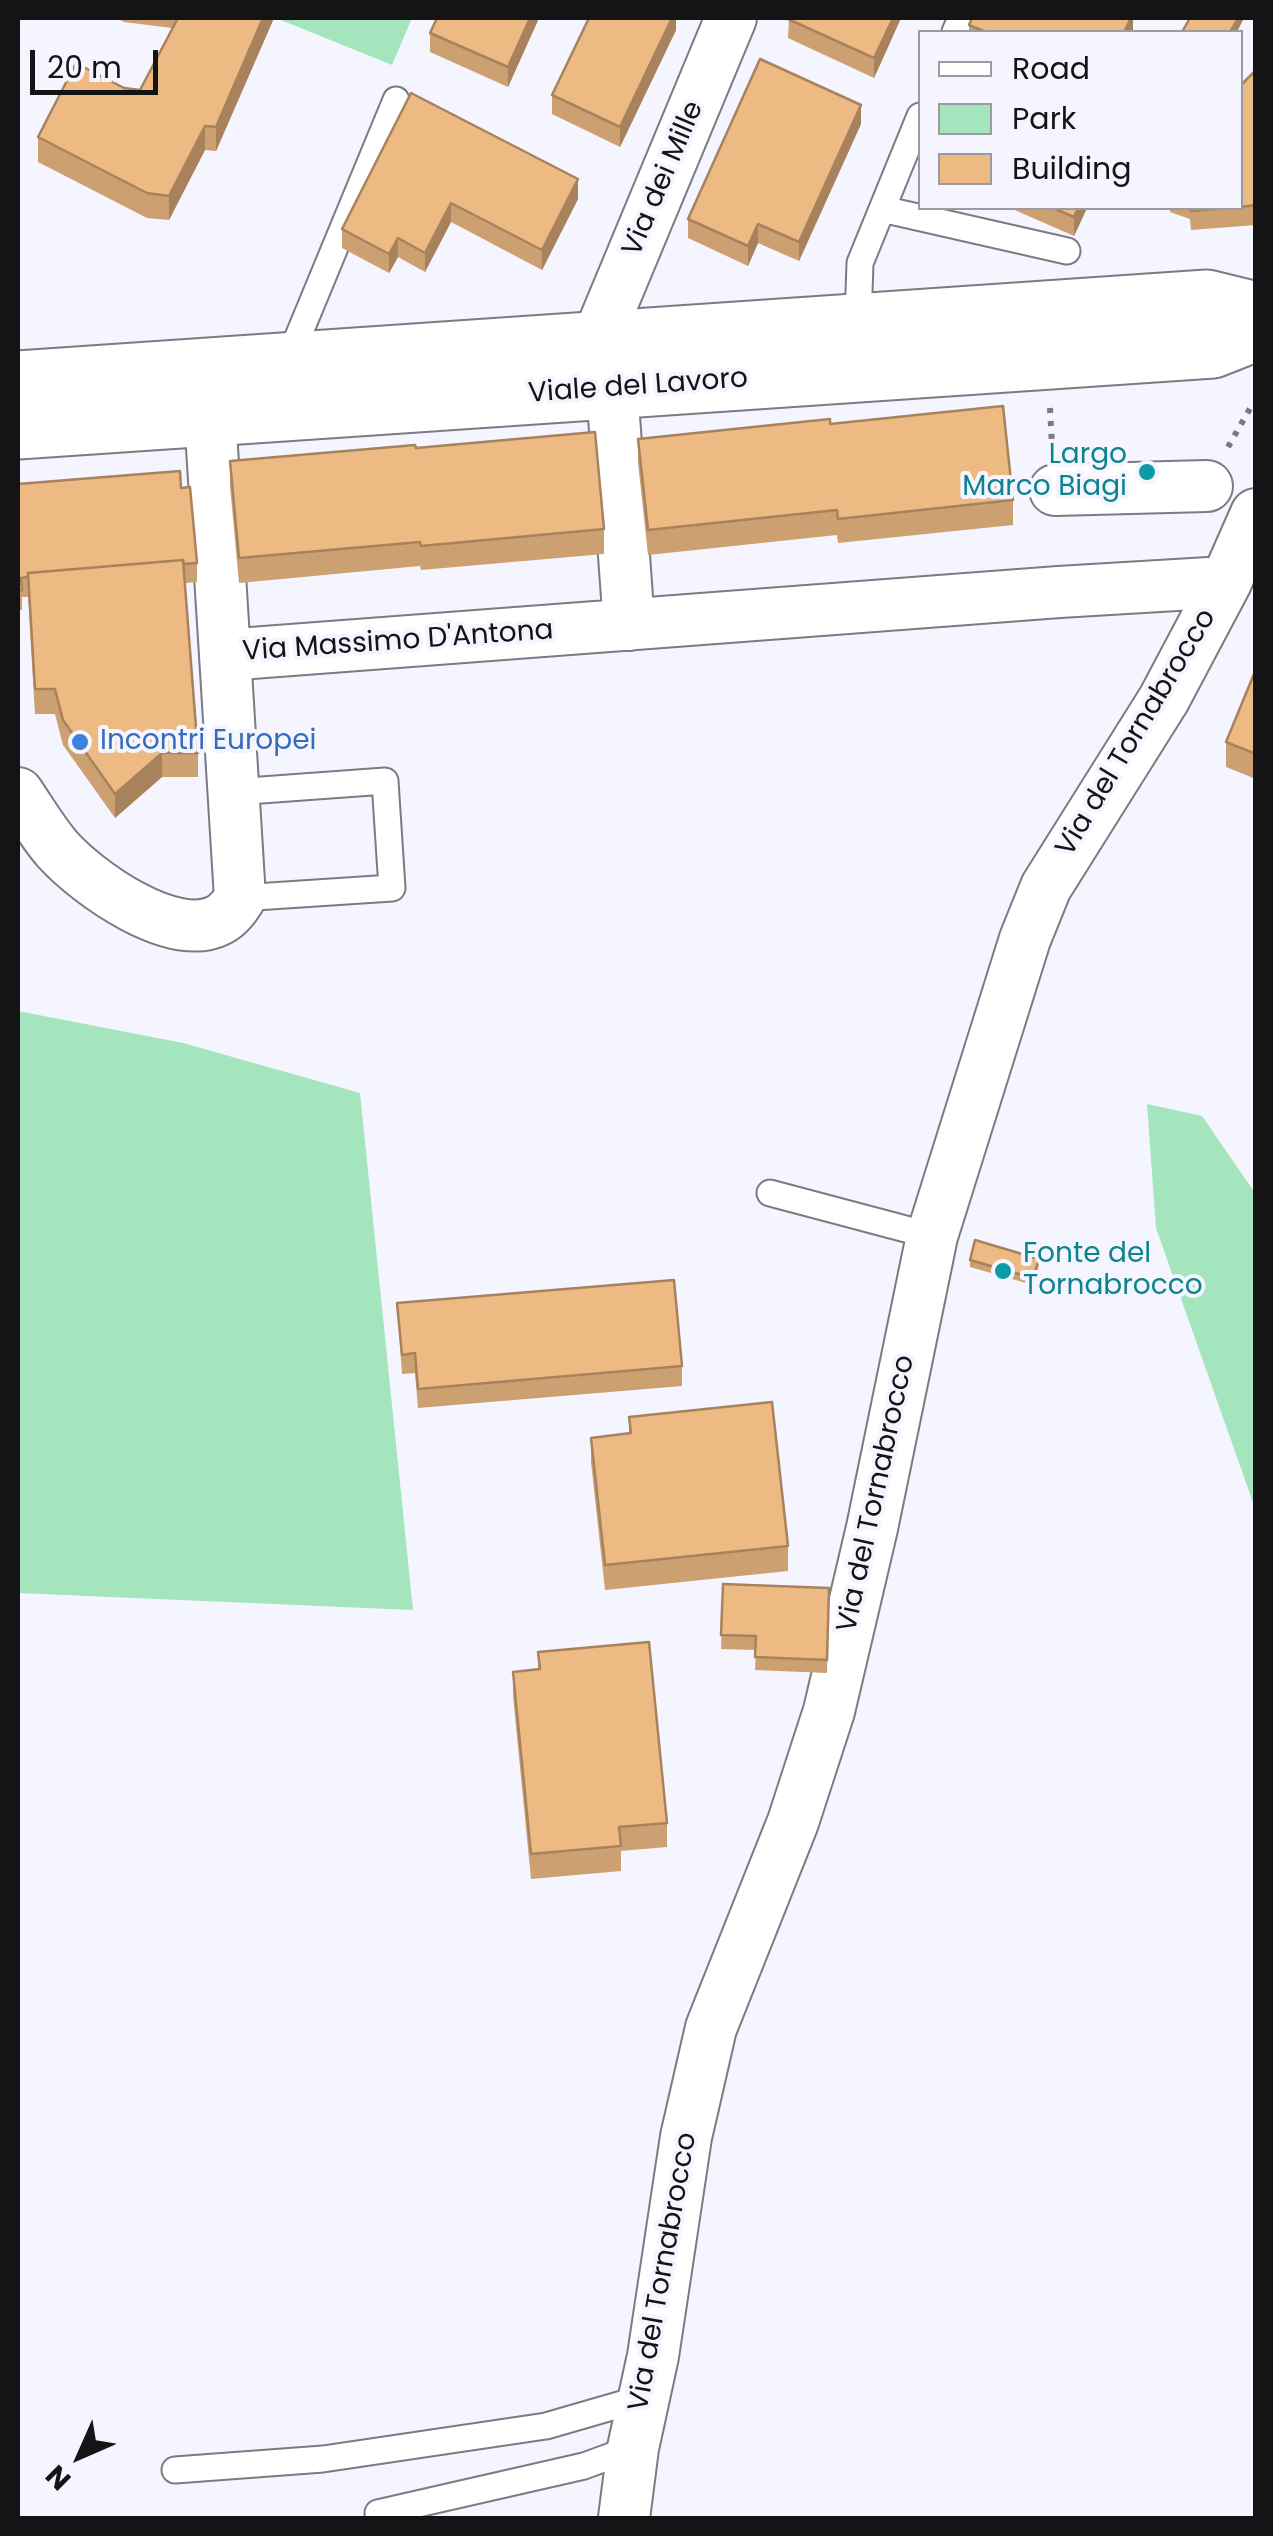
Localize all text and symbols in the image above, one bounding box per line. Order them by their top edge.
scale bar [35,30,162,92]
legend [918,30,1243,210]
text: 20 m [47,46,122,89]
text: Road [1012,47,1090,90]
street label: Via dei Mille [616,96,712,262]
text: Park [1012,97,1076,140]
text: Building [1012,147,1132,190]
street label: Viale del Lavoro [527,363,749,411]
place label: Largo Marco Biagi [962,439,1127,505]
marker: Largo Marco Biagi [1136,461,1158,483]
street label: Via del Tornabrocco [1050,603,1224,863]
street label: Via Massimo D'Antona [241,614,555,670]
place label: Incontri Europei [100,725,316,759]
marker: Incontri Europei [69,731,91,753]
place label: Fonte del Tornabrocco [1023,1238,1203,1304]
marker: Fonte del Tornabrocco [992,1260,1014,1282]
street label: Via del Tornabrocco [831,1352,923,1636]
street label: Via del Tornabrocco [623,2130,705,2414]
north arrow [30,2406,130,2506]
text: N [37,2456,80,2499]

